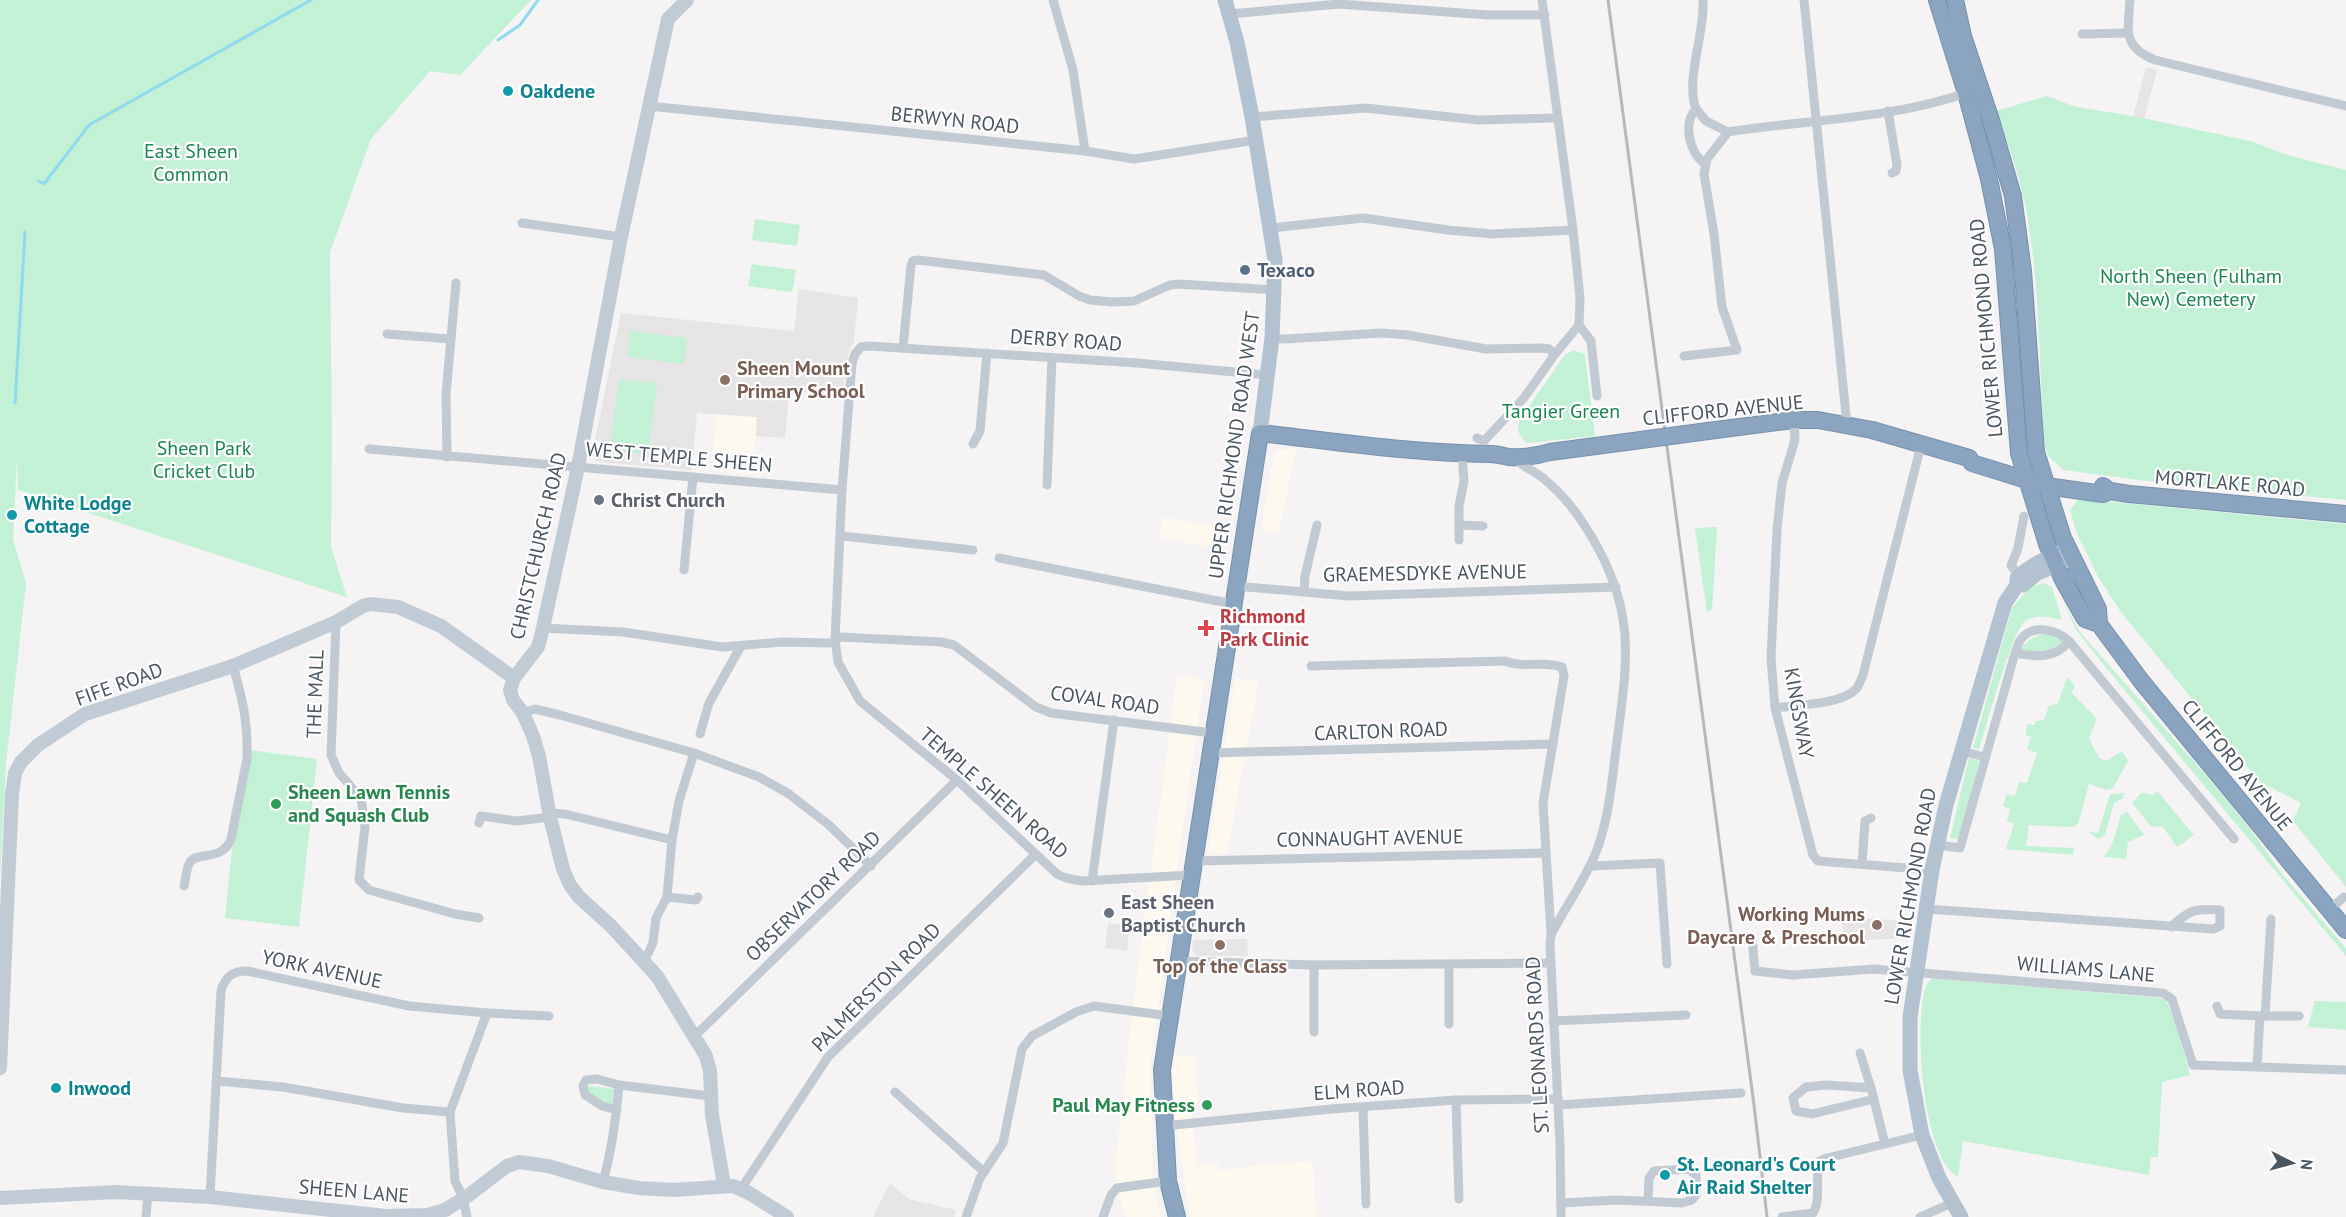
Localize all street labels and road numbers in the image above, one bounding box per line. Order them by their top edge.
street label: BERWYN ROAD [889,100,1021,140]
street label: LOWER RICHMOND ROAD [1963,217,2009,439]
street label: UPPER RICHMOND ROAD WEST [1202,309,1266,581]
street label: DERBY ROAD [1009,323,1123,357]
street label: CLIFFORD AVENUE [1641,389,1805,431]
street label: WEST TEMPLE SHEEN [585,436,773,478]
street label: CHRISTCHURCH ROAD [504,450,572,642]
street label: MORTLAKE ROAD [2154,463,2306,503]
street label: GRAEMESDYKE AVENUE [1323,558,1527,588]
street label: THE MALL [300,649,330,739]
street label: FIFE ROAD [72,656,166,712]
street label: KINGSWAY [1778,666,1820,761]
street label: COVAL ROAD [1049,679,1161,721]
street label: CLIFFORD AVENUE [2176,694,2298,836]
street label: CARLTON ROAD [1314,716,1448,746]
street label: TEMPLE SHEEN ROAD [914,721,1074,865]
street label: LOWER RICHMOND ROAD [1878,786,1942,1006]
street label: CONNAUGHT AVENUE [1276,823,1464,853]
street label: OBSERVATORY ROAD [740,825,886,967]
street label: PALMERSTON ROAD [806,917,946,1057]
street label: YORK AVENUE [259,944,385,994]
street label: WILLIAMS LANE [2016,950,2156,988]
street label: ST. LEONARDS ROAD [1519,956,1555,1134]
street label: ELM ROAD [1313,1074,1405,1106]
street label: SHEEN LANE [298,1173,410,1209]

